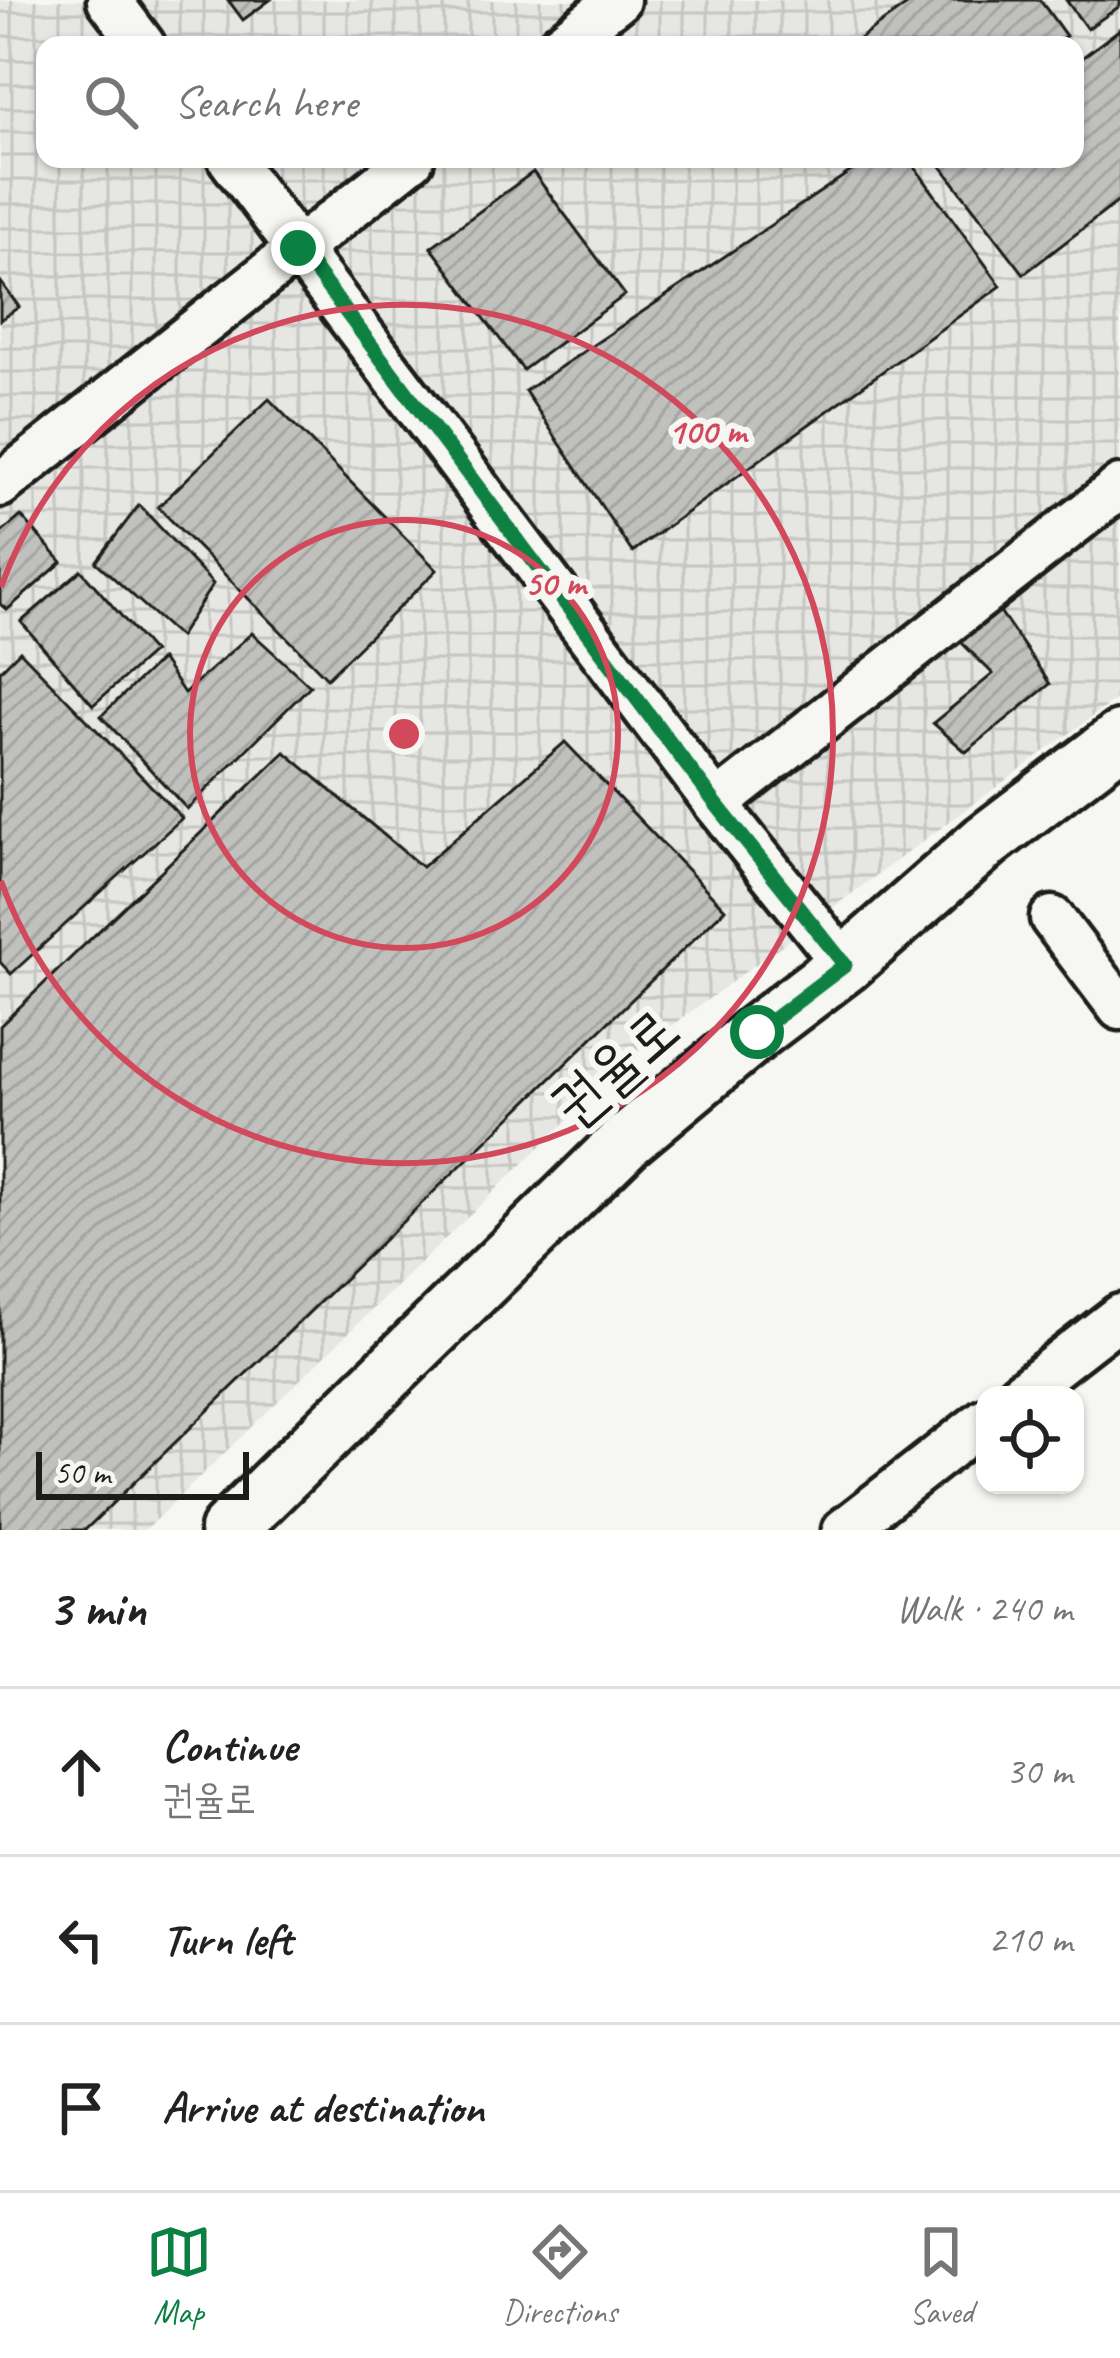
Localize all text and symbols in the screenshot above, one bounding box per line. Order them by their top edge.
search box [36,36,1084,168]
icon: search [78,69,144,135]
text: Search here [174,74,357,131]
route end [271,221,325,275]
text: 100 m [668,408,749,454]
text: 50 m [524,560,589,606]
centre of rings [383,713,425,755]
street label: 권율로 [535,991,695,1143]
route start [730,1005,784,1059]
map controls [976,1386,1084,1494]
button: locate [976,1386,1084,1494]
scale bar [36,1446,249,1499]
text: 50 m [54,1452,110,1494]
text: 3 min [48,1576,146,1640]
text: Walk · 240 m [896,1584,1072,1633]
text: Continue [162,1718,296,1775]
icon: ahead [48,1739,114,1805]
text: 30 m [1006,1747,1072,1796]
text: 권율로 [162,1775,256,1824]
icon: left [48,1907,114,1973]
text: Turn left [162,1911,292,1968]
text: 210 m [988,1915,1072,1964]
icon: arrive [48,2075,114,2141]
text: Arrive at destination [162,2079,484,2136]
tab: Map [146,2219,212,2333]
tab: Directions [503,2219,617,2333]
tab: Saved [908,2219,974,2333]

